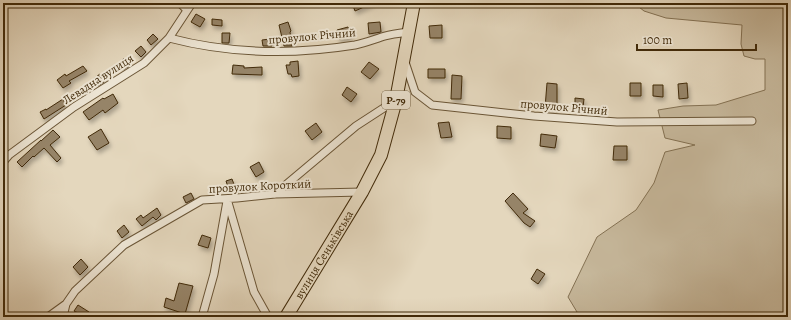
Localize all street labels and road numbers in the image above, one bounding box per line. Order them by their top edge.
street label: провулок Річний [268,24,356,48]
street label: Левадна вулиця [59,50,137,108]
road number: Р-79 [382,91,410,109]
street label: провулок Рiчний [520,95,608,119]
street label: провулок Короткий [208,175,312,197]
street label: вулиця Сенькiвська [291,207,357,302]

